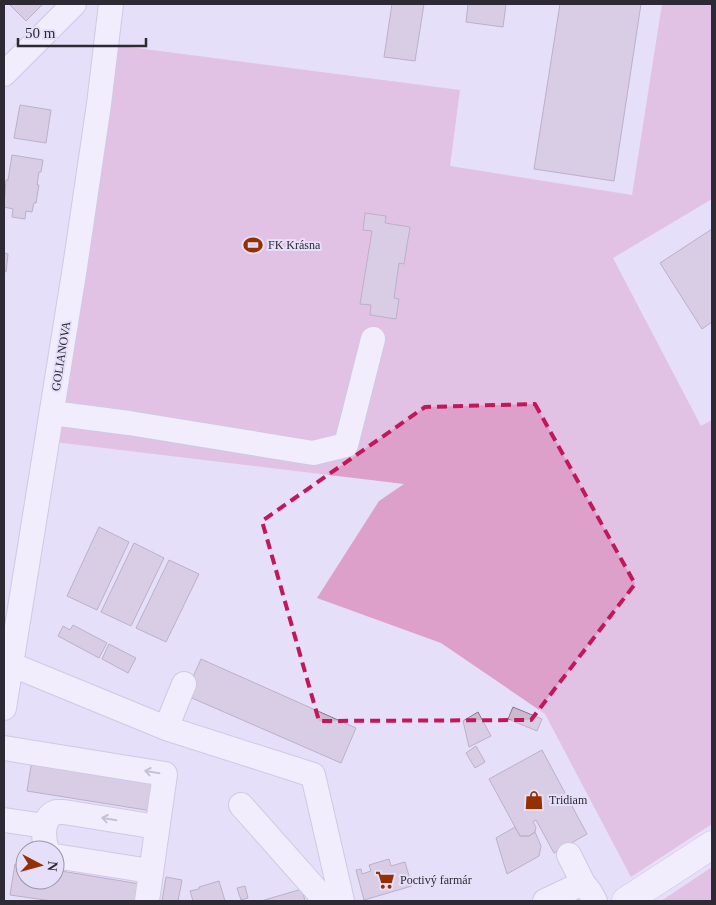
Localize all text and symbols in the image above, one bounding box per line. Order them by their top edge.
scale bar [18,15,145,47]
text: 50 m [25,25,56,41]
sports icon: FK Krásna [242,234,264,256]
place label: FK Krásna [268,238,321,252]
street label: GOLIANOVA [49,320,73,392]
one-way arrow [145,766,161,776]
shop icon: Tridiam [523,789,545,811]
place label: Tridiam [549,793,588,807]
one-way arrow [101,814,117,824]
north arrow [15,840,65,890]
text: N [44,860,60,872]
supermarket icon: Poctivý farmár [374,869,396,891]
place label: Poctivý farmár [400,873,472,887]

